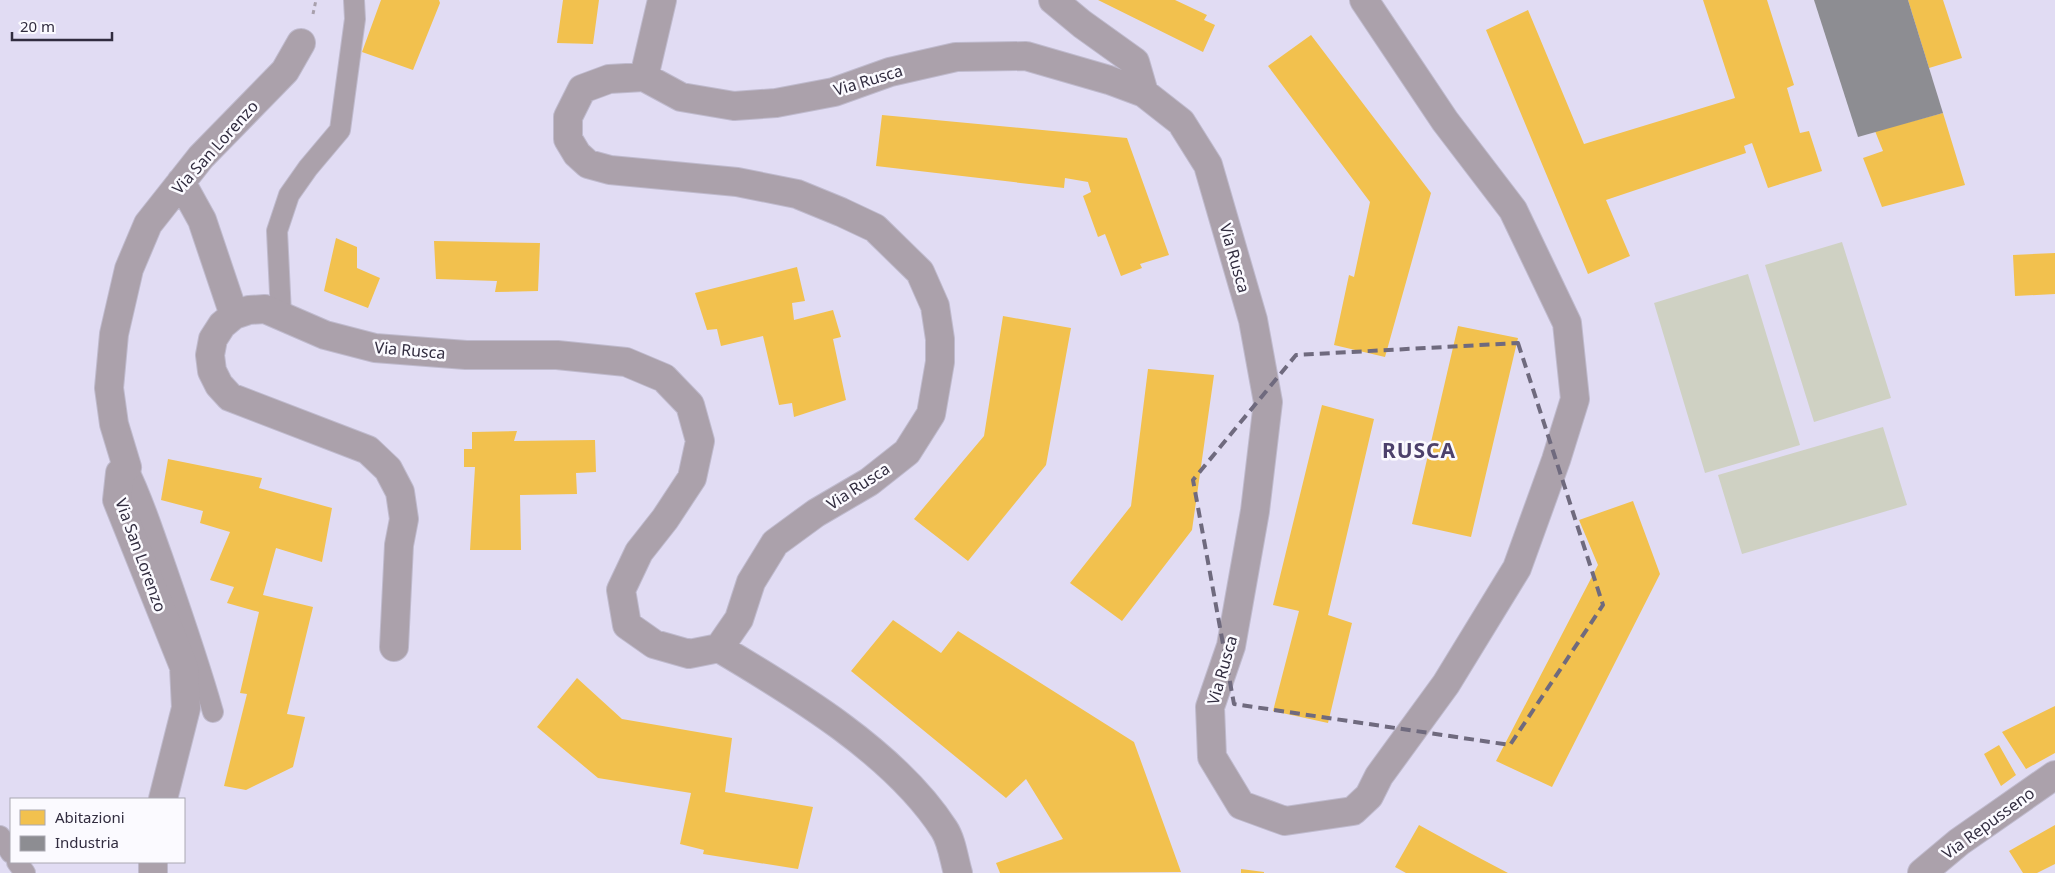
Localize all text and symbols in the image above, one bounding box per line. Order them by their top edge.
scale bar [12,10,112,42]
text: 20 m [20,16,55,36]
street label: Via Rusca [831,59,905,101]
street label: Via San Lorenzo [167,95,263,199]
street label: Via Rusca [1215,221,1255,295]
street label: Via Rusca [374,336,446,364]
district label: RUSCA [1382,436,1456,464]
street label: Via Rusca [822,457,894,515]
street label: Via San Lorenzo [110,495,172,615]
street label: Via Rusca [1202,633,1242,707]
street label: Via Repusseno [1937,782,2039,864]
legend [10,798,185,863]
text: Abitazioni [55,807,125,827]
text: Industria [55,832,119,852]

